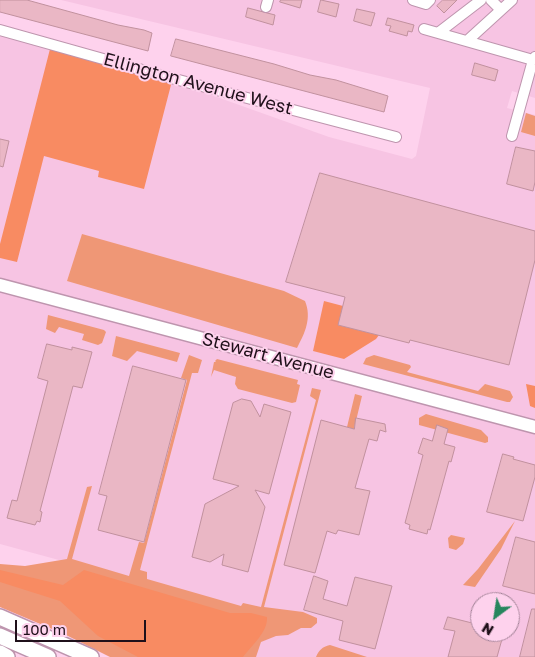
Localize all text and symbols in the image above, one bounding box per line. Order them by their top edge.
street label: Ellington Avenue West [101,48,295,120]
street label: Stewart Avenue [200,328,336,384]
north arrow [470,592,520,642]
scale bar [18,610,149,642]
text: N [479,619,496,639]
text: 100 m [23,620,66,638]

